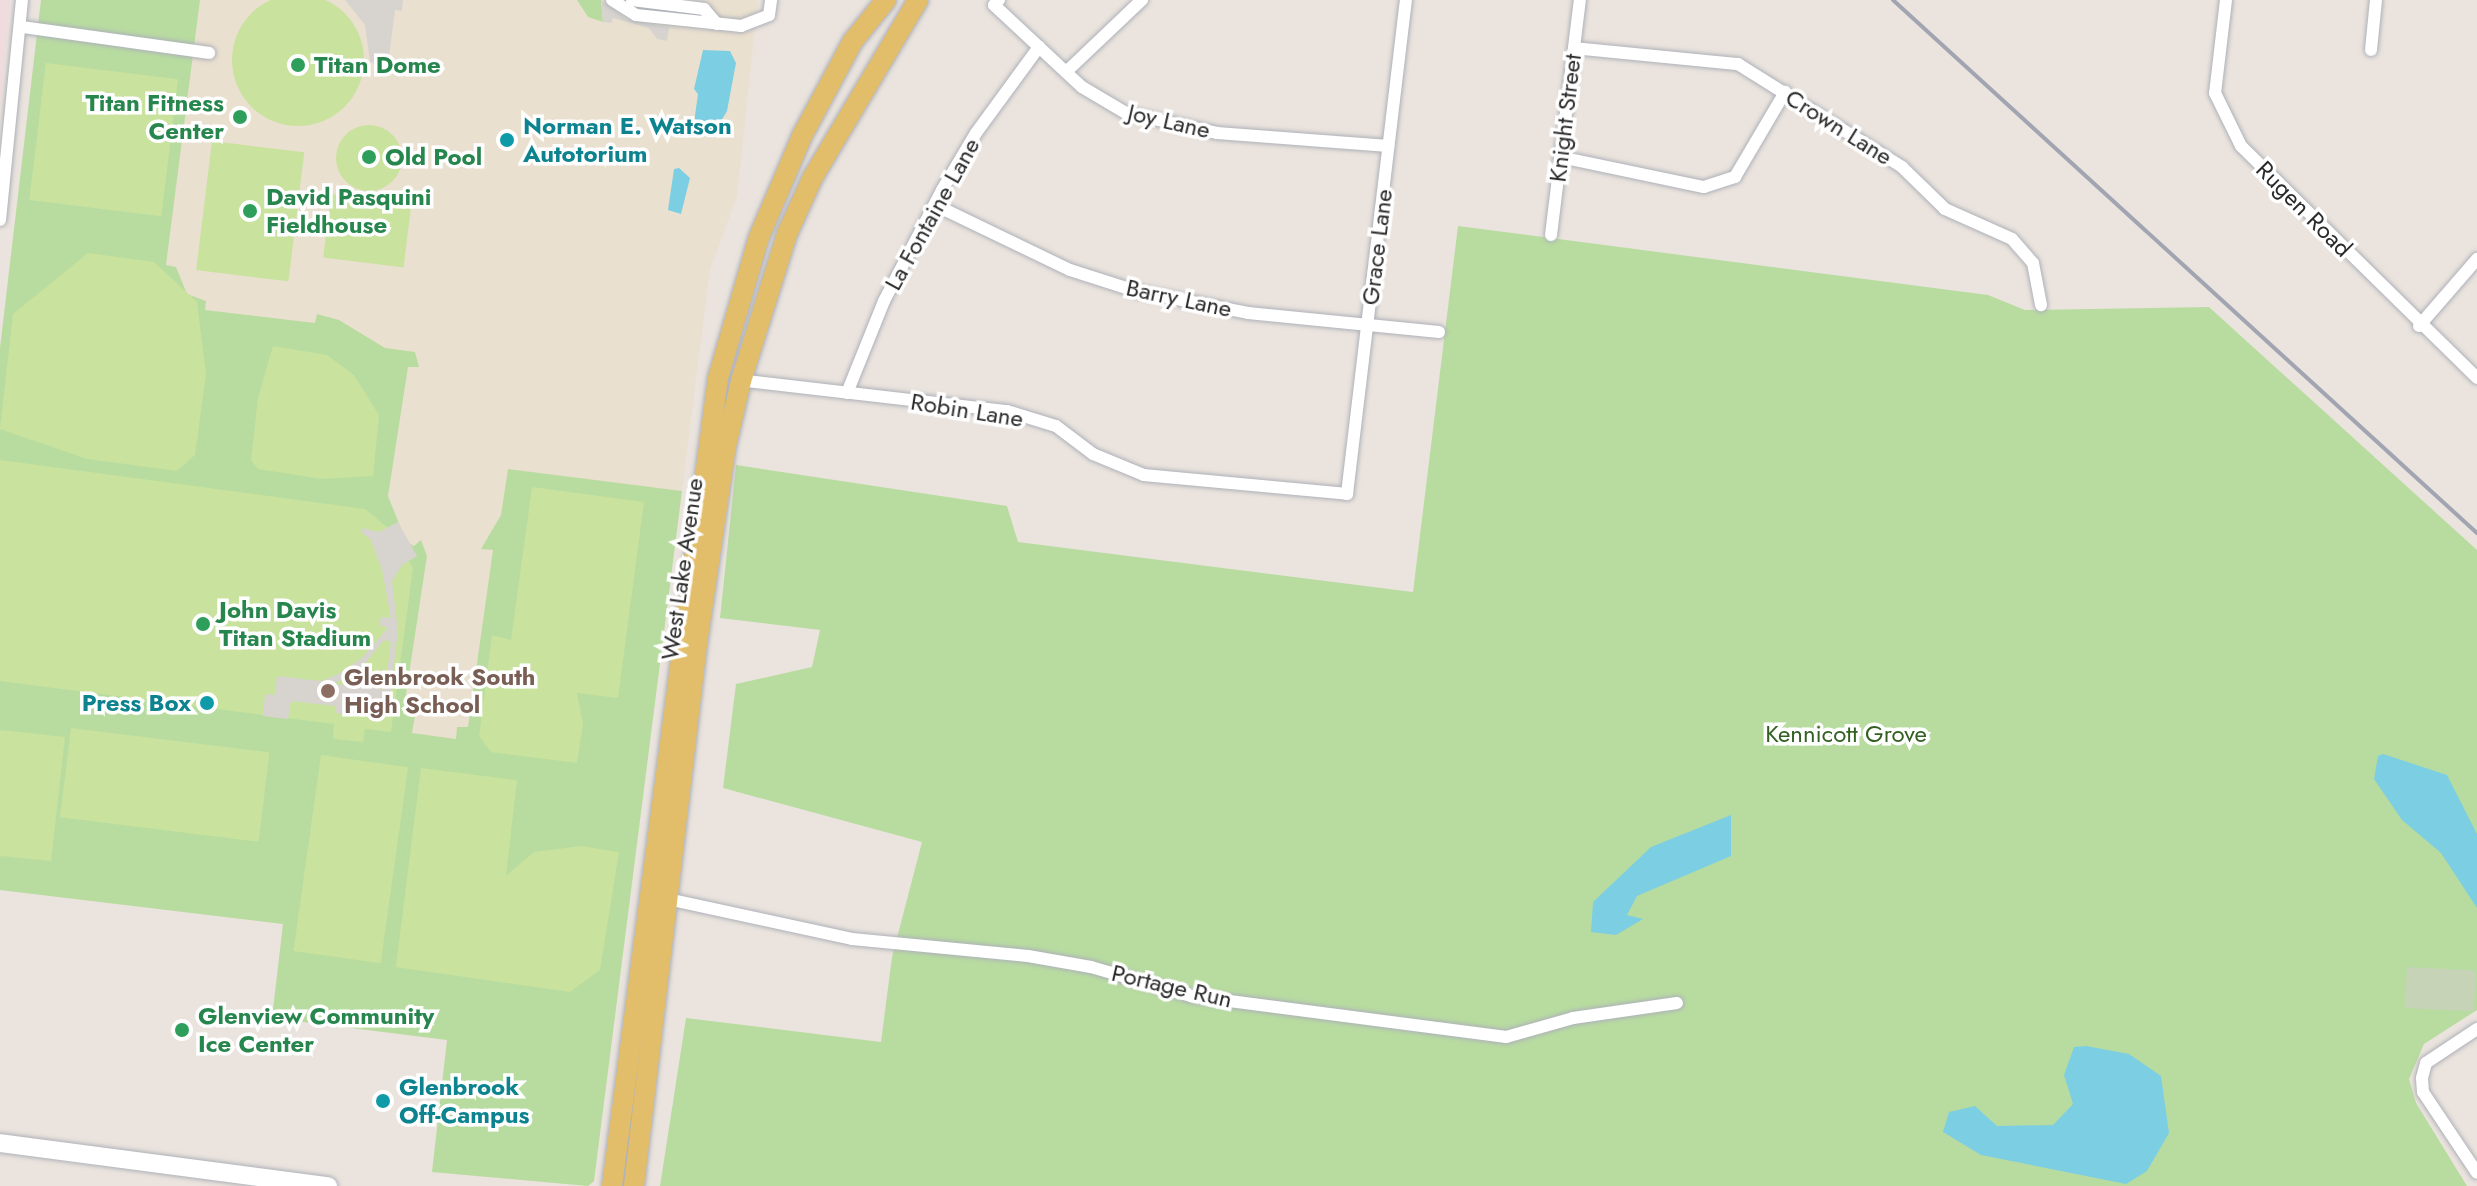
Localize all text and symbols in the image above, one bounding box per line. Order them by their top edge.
place label: Titan Dome [314,51,441,79]
street label: Knight Street [1543,52,1587,184]
marker: Titan Dome [289,56,307,74]
street label: Crown Lane [1780,83,1898,171]
place label: Titan Fitness Center [85,89,224,145]
street label: Joy Lane [1125,98,1213,144]
marker: Titan Fitness Center [231,108,249,126]
place label: Norman E. Watson Autotorium [523,112,732,168]
marker: Norman E. Watson Autotorium [498,131,516,149]
street label: La Fontaine Lane [878,133,986,295]
place label: Old Pool [385,143,482,171]
marker: Old Pool [360,148,378,166]
street label: Rugen Road [2250,155,2358,263]
place label: David Pasquini Fieldhouse [266,183,431,239]
street label: Grace Lane [1356,187,1398,307]
marker: David Pasquini Fieldhouse [241,202,259,220]
street label: Barry Lane [1124,273,1234,323]
street label: Robin Lane [909,387,1025,433]
street label: West Lake Avenue [655,476,709,662]
place label: John Davis Titan Stadium [219,596,371,652]
marker: John Davis Titan Stadium [194,615,212,633]
place label: Glenbrook South High School [344,663,535,719]
marker: Glenbrook South High School [319,682,337,700]
place label: Press Box [82,689,191,717]
marker: Press Box [198,694,216,712]
park label: Kennicott Grove [1765,720,1927,748]
street label: Portage Run [1109,958,1235,1014]
place label: Glenview Community Ice Center [198,1002,434,1058]
marker: Glenview Community Ice Center [173,1021,191,1039]
place label: Glenbrook Off-Campus [399,1073,530,1129]
marker: Glenbrook Off-Campus [374,1092,392,1110]

